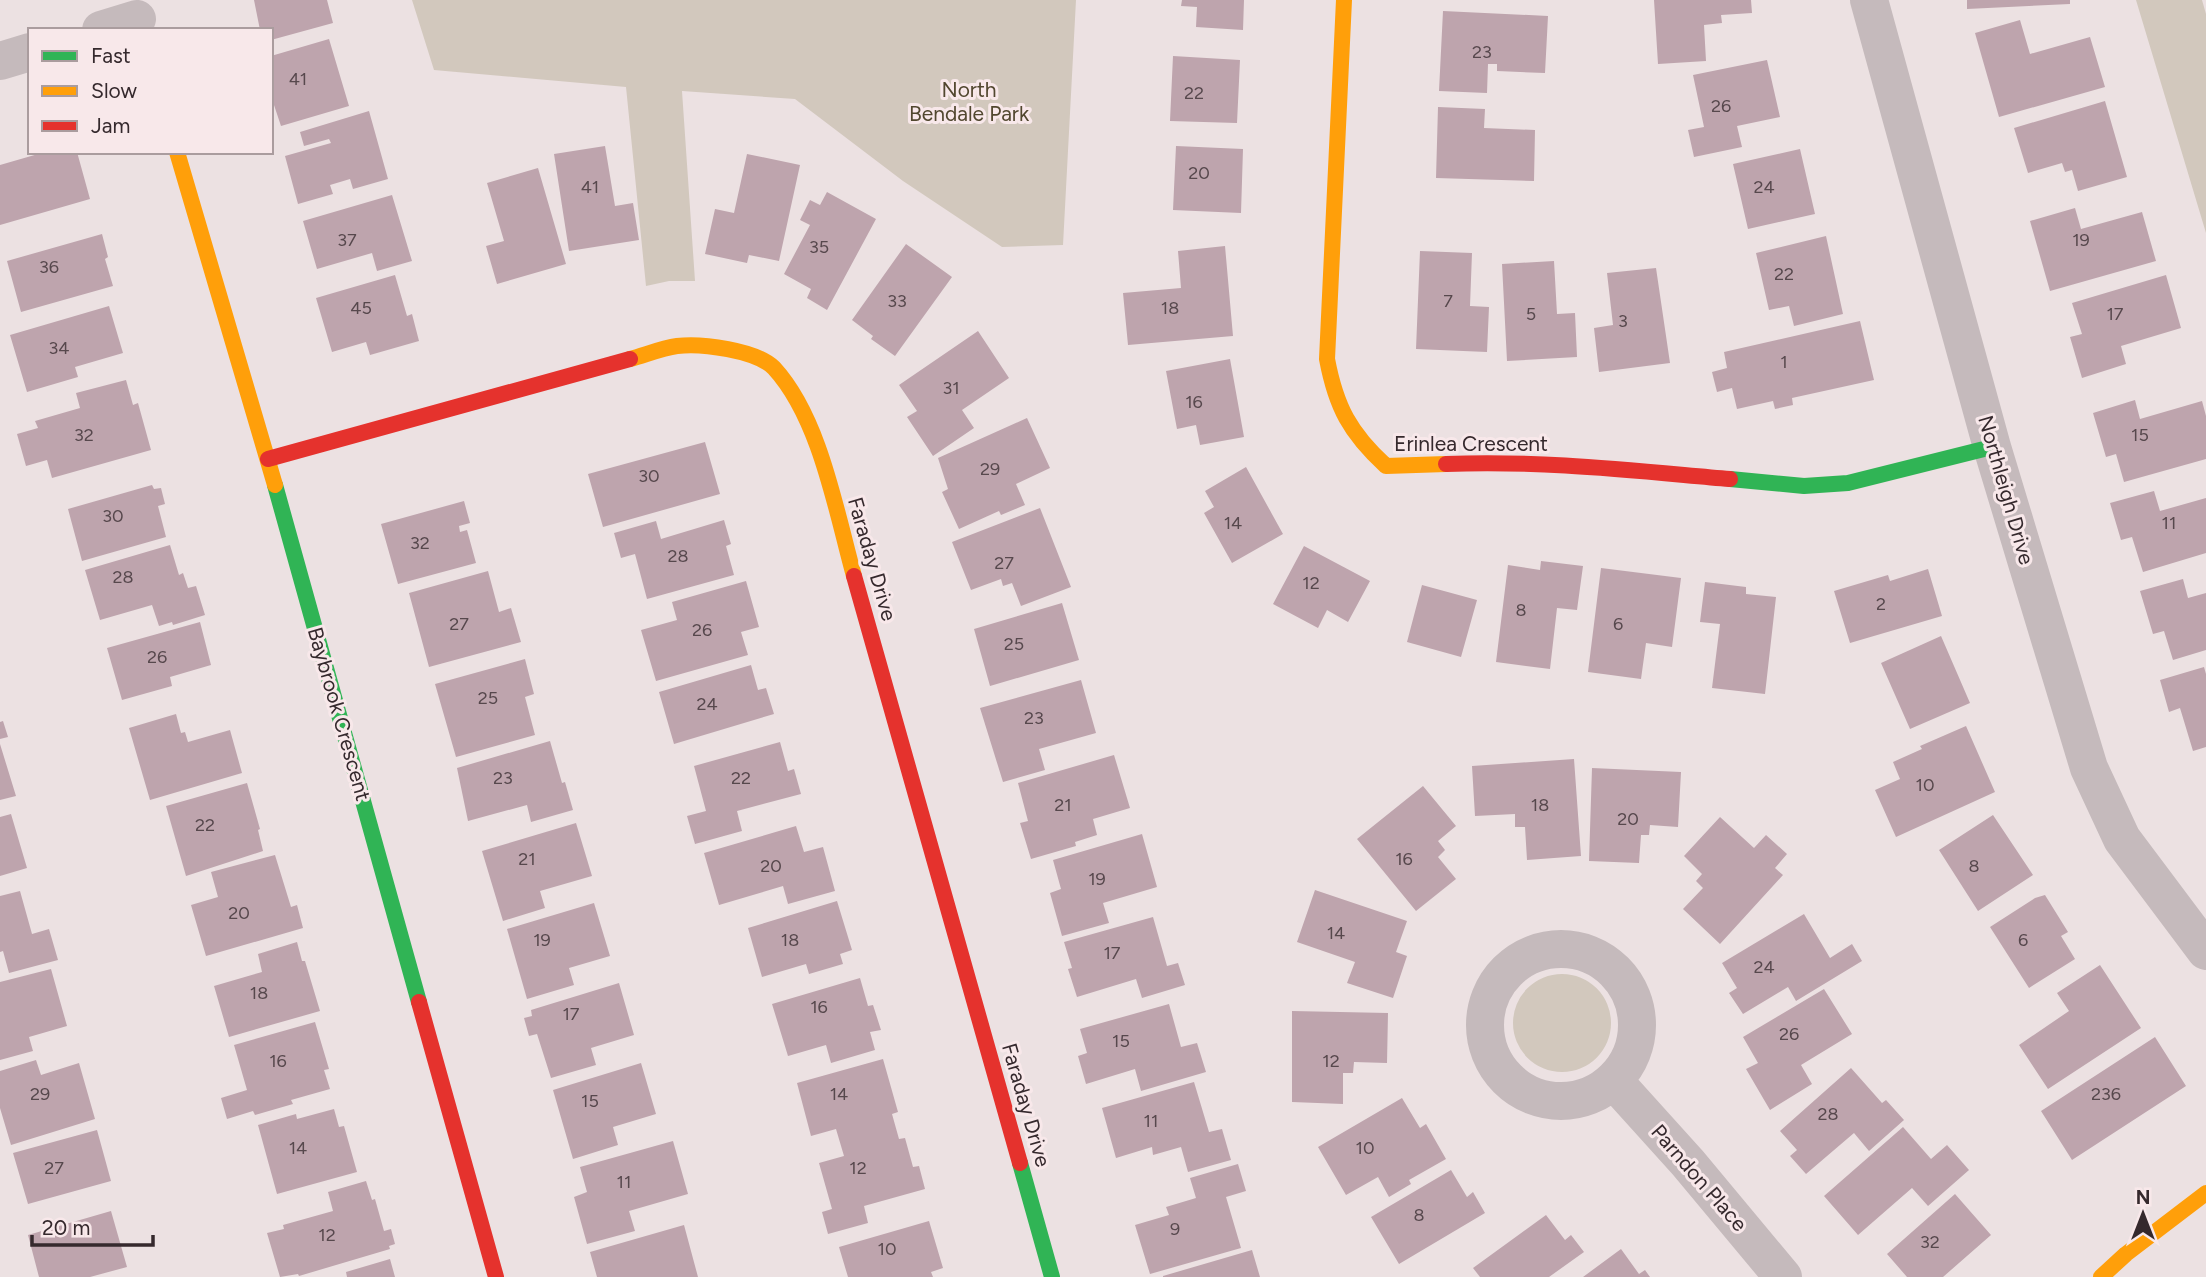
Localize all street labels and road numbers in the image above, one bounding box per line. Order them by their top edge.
street label: Northleigh Drive [1973,412,2040,567]
street label: Erinlea Crescent [1394,431,1548,456]
street label: Faraday Drive [843,494,902,624]
street label: Baybrook Crescent [303,624,376,804]
street label: Faraday Drive [997,1040,1056,1170]
street label: Parndon Place [1646,1119,1753,1236]

